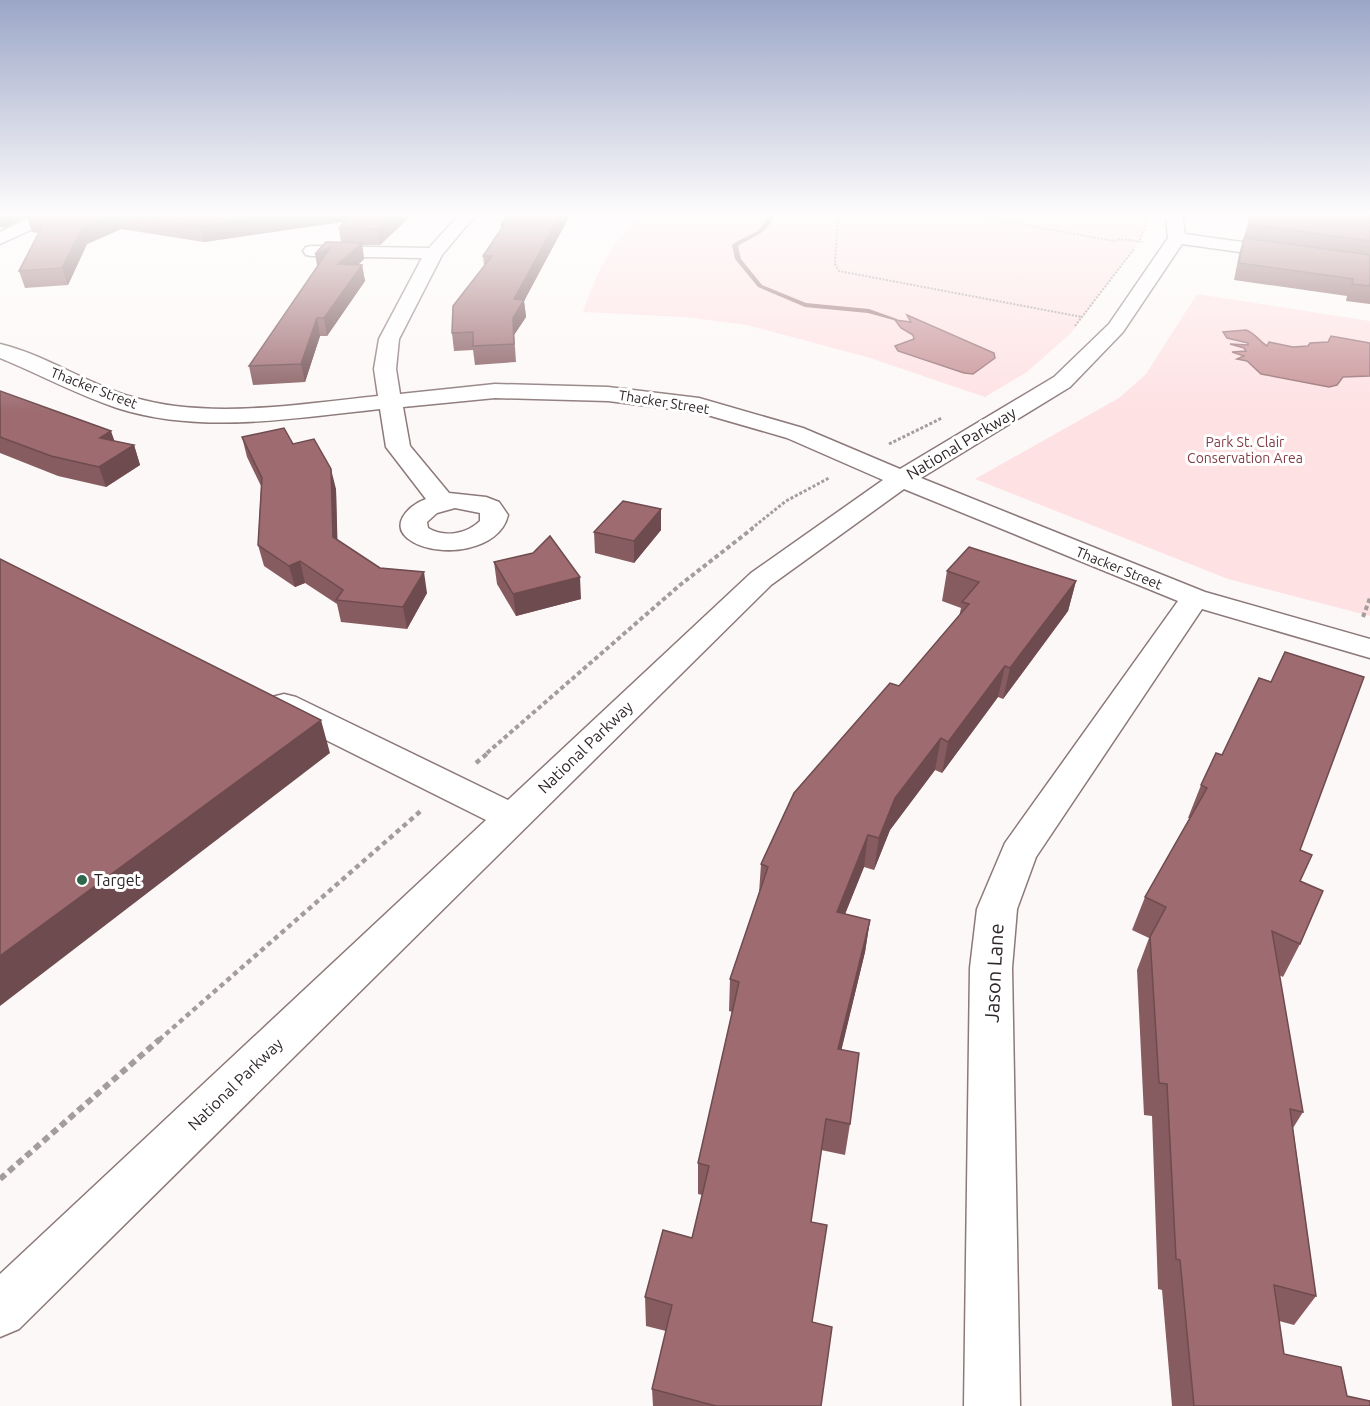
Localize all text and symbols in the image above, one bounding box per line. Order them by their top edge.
street label: Thacker Street [48,364,140,412]
street label: Thacker Street [617,387,711,417]
street label: National Parkway [903,403,1019,483]
park label: Park St. Clair Conservation Area [1187,434,1303,466]
street label: Thacker Street [1074,543,1165,593]
street label: National Parkway [534,697,636,797]
place label: Target [94,871,142,889]
marker: Target [75,873,89,887]
street label: Jason Lane [979,923,1008,1023]
street label: National Parkway [184,1034,286,1134]

